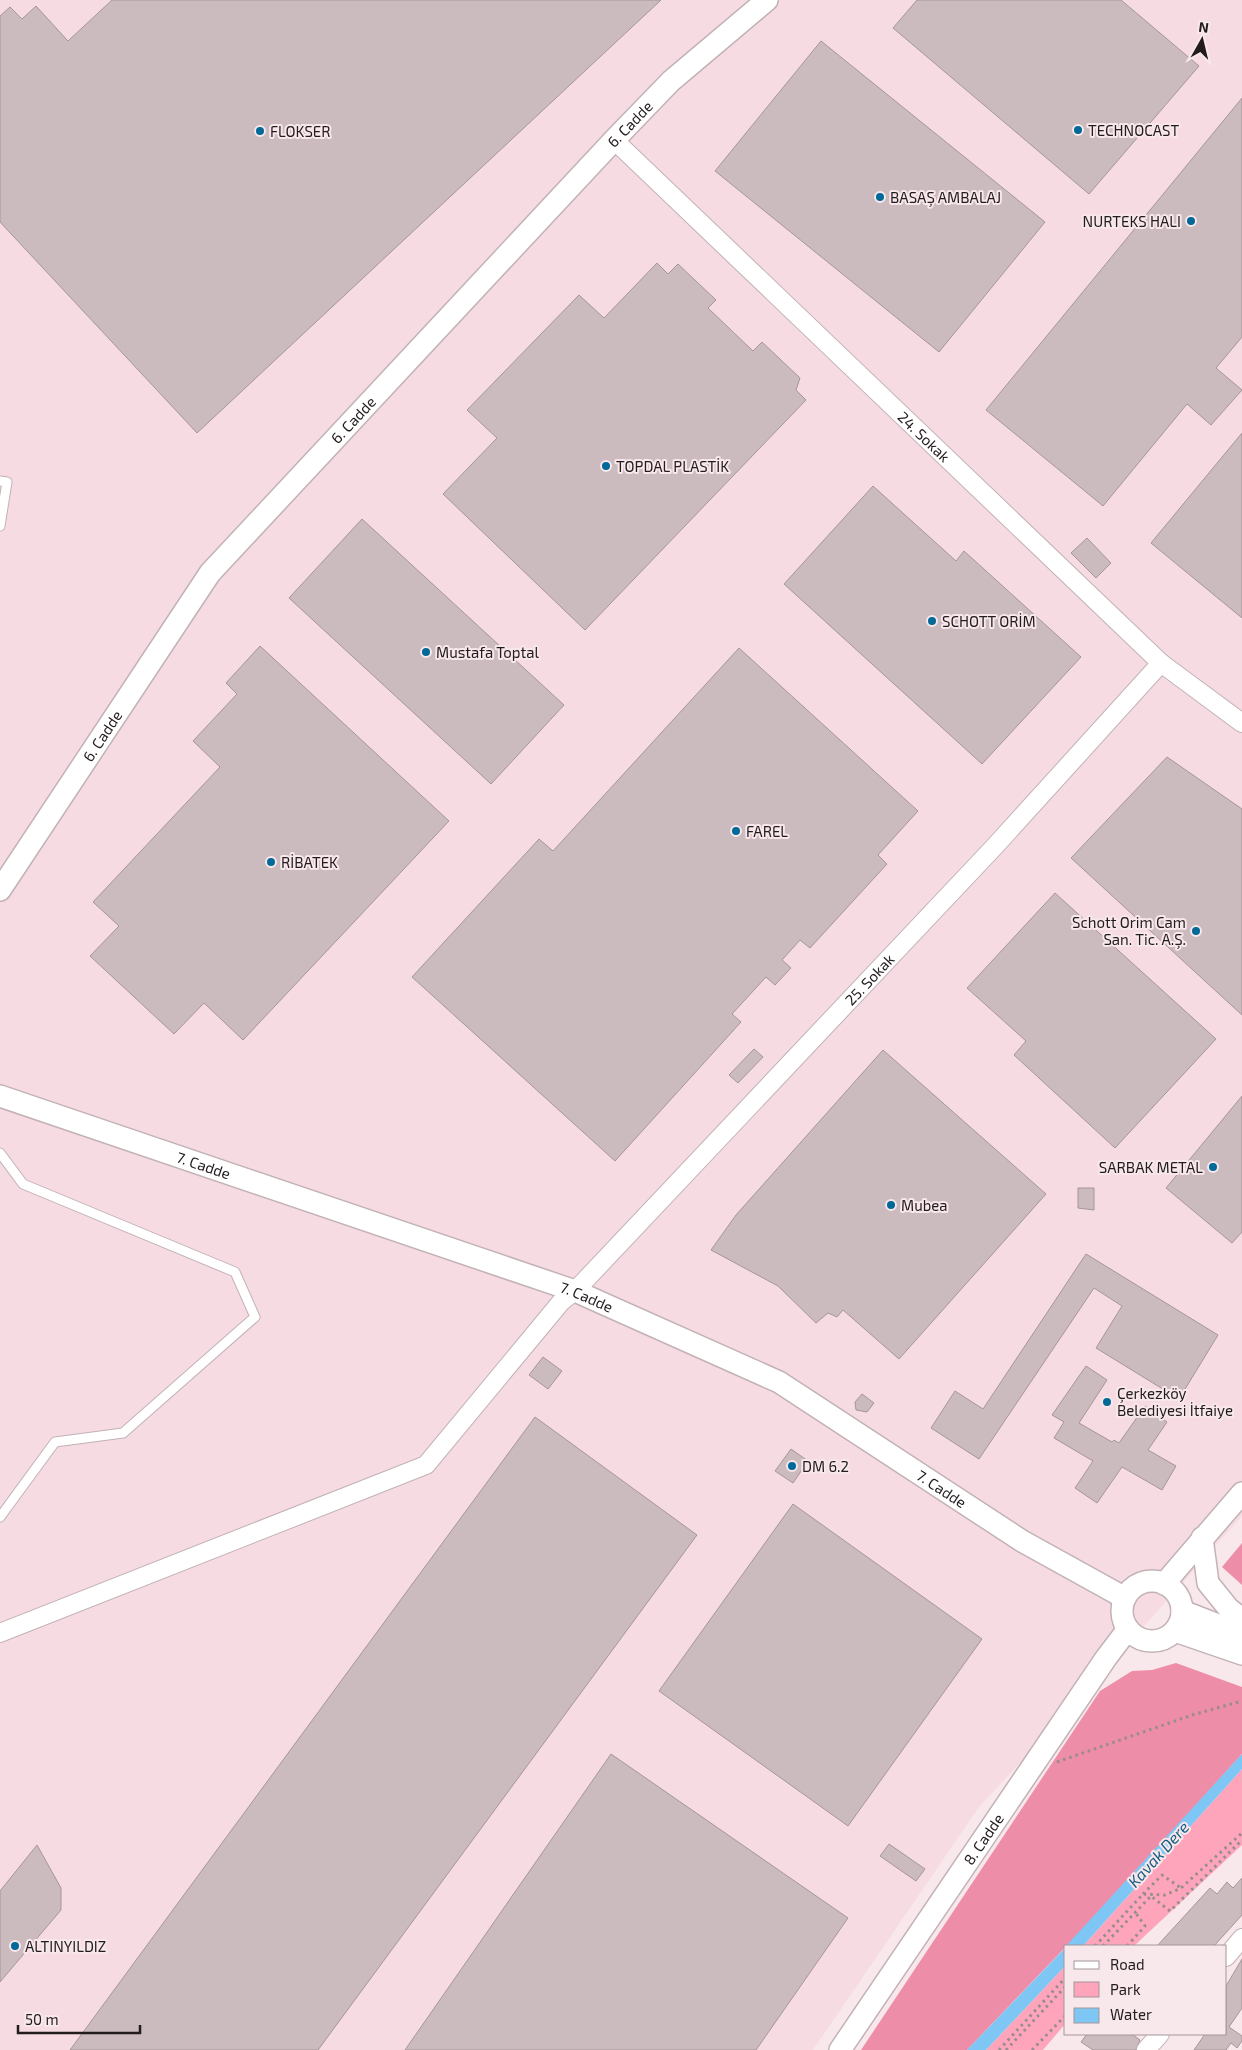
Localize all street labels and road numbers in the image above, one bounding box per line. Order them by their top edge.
street label: 6. Cadde [603,97,656,151]
street label: 6. Cadde [327,392,379,447]
street label: 24. Sokak [894,408,954,466]
street label: 6. Cadde [79,707,126,765]
street label: 25. Sokak [841,950,898,1009]
street label: 7. Cadde [174,1148,233,1183]
street label: 7. Cadde [558,1278,616,1316]
street label: 7. Cadde [913,1466,970,1511]
street label: 8. Cadde [959,1810,1007,1868]

